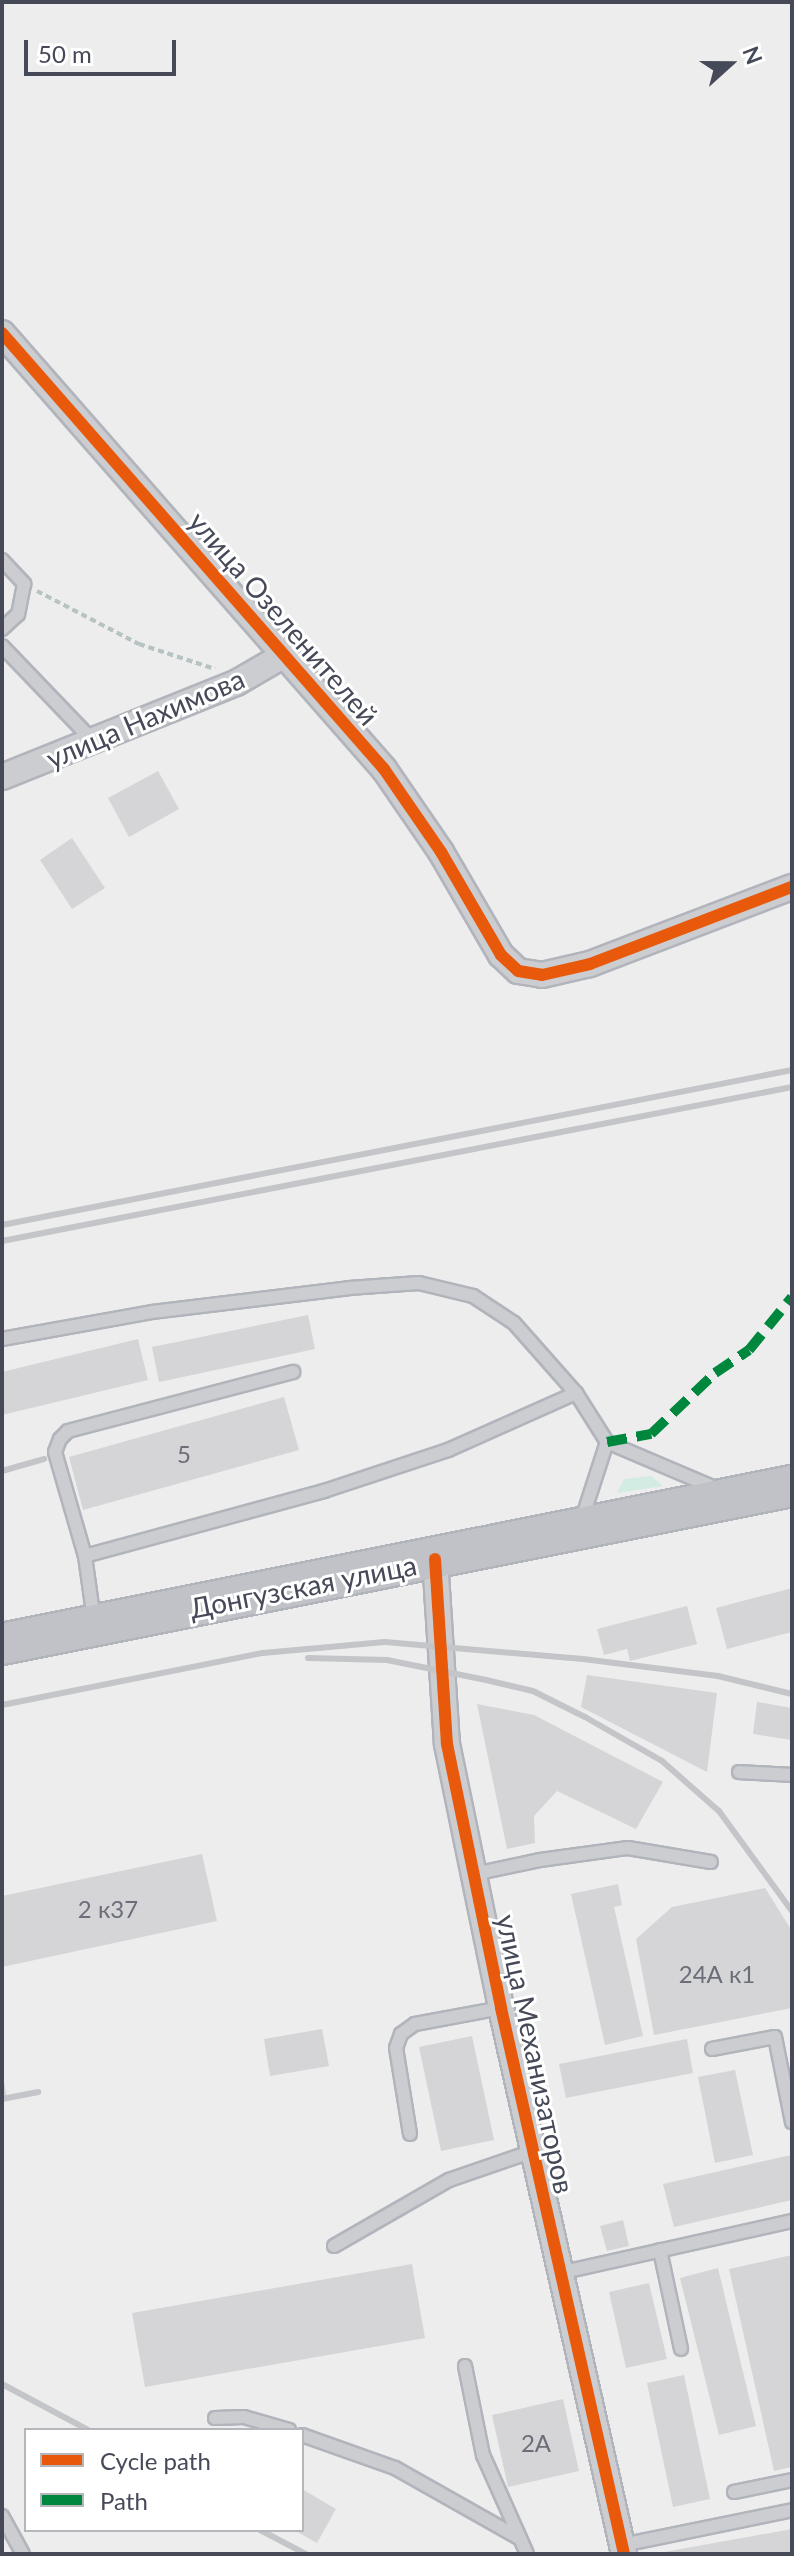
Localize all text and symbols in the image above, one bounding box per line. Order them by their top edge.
scale bar [28,24,180,74]
north arrow [690,24,770,104]
text: 50 m [38,39,92,68]
text: N [737,42,769,68]
street label: улица Озеленителей [182,504,386,732]
street label: улица Нахимова [41,661,249,775]
house number: 5 [177,1440,191,1468]
street label: Донгузская улица [187,1548,419,1624]
house number: 2 к37 [78,1895,138,1923]
street label: улица Механизаторов [490,1911,582,2197]
house number: 24А к1 [679,1960,755,1988]
legend [24,2428,304,2532]
house number: 2А [521,2429,551,2457]
text: Cycle path [100,2446,211,2475]
text: Path [100,2486,148,2515]

